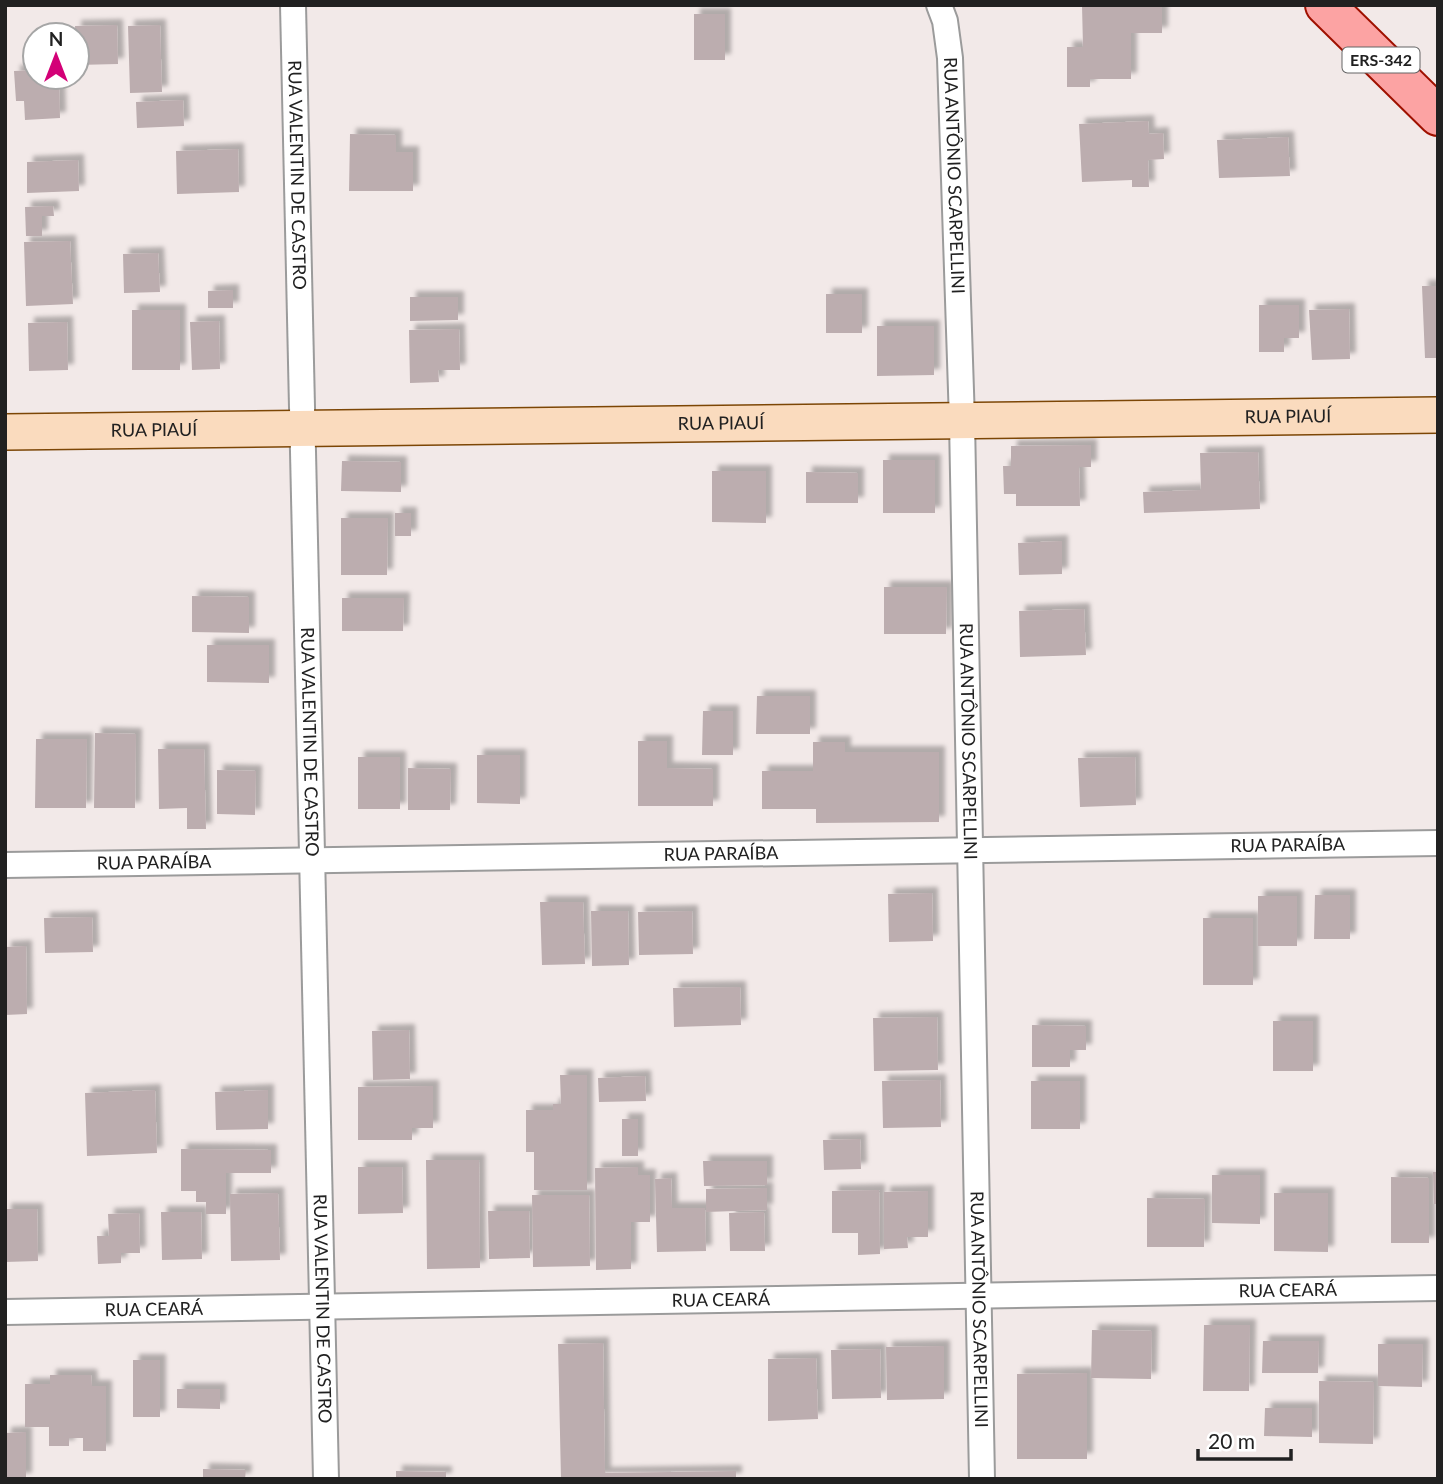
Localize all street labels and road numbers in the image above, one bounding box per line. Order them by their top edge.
road number: ERS-342 [1342,48,1420,72]
street label: RUA ANTÔNIO SCARPELLINI [940,57,970,294]
street label: RUA VALENTIN DE CASTRO [284,60,311,290]
street label: RUA PIAUÍ [1245,404,1332,427]
street label: RUA PIAUÍ [678,411,765,434]
street label: RUA PIAUÍ [111,418,198,441]
street label: RUA ANTÔNIO SCARPELLINI [956,623,982,860]
street label: RUA VALENTIN DE CASTRO [297,627,324,857]
street label: RUA PARAÍBA [1230,832,1346,856]
street label: RUA PARAÍBA [663,841,779,865]
street label: RUA PARAÍBA [96,850,212,874]
street label: RUA ANTÔNIO SCARPELLINI [967,1191,993,1428]
street label: RUA VALENTIN DE CASTRO [310,1194,337,1424]
street label: RUA CEARÁ [1238,1278,1338,1301]
street label: RUA CEARÁ [671,1287,771,1311]
street label: RUA CEARÁ [105,1297,204,1320]

